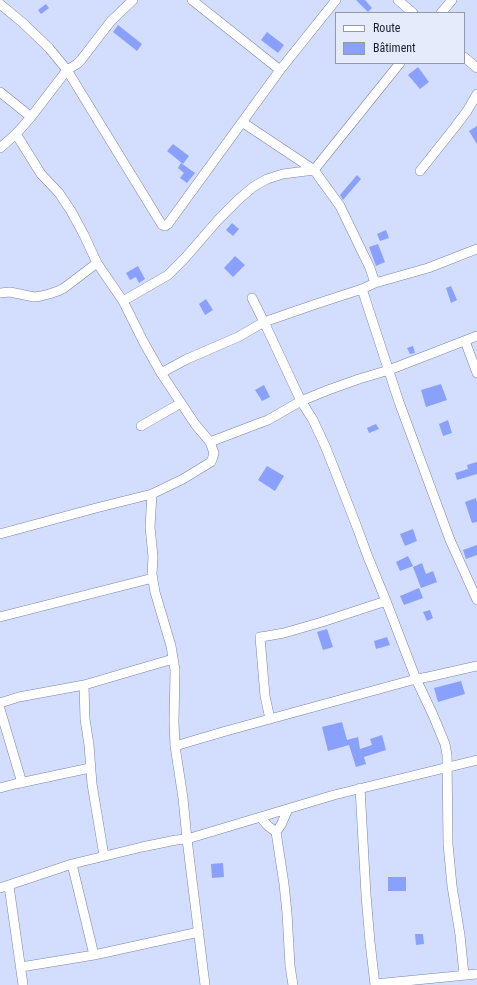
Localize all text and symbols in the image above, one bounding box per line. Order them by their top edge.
legend [335,12,465,64]
text: Route [373,21,400,35]
text: Bâtiment [373,41,416,55]

